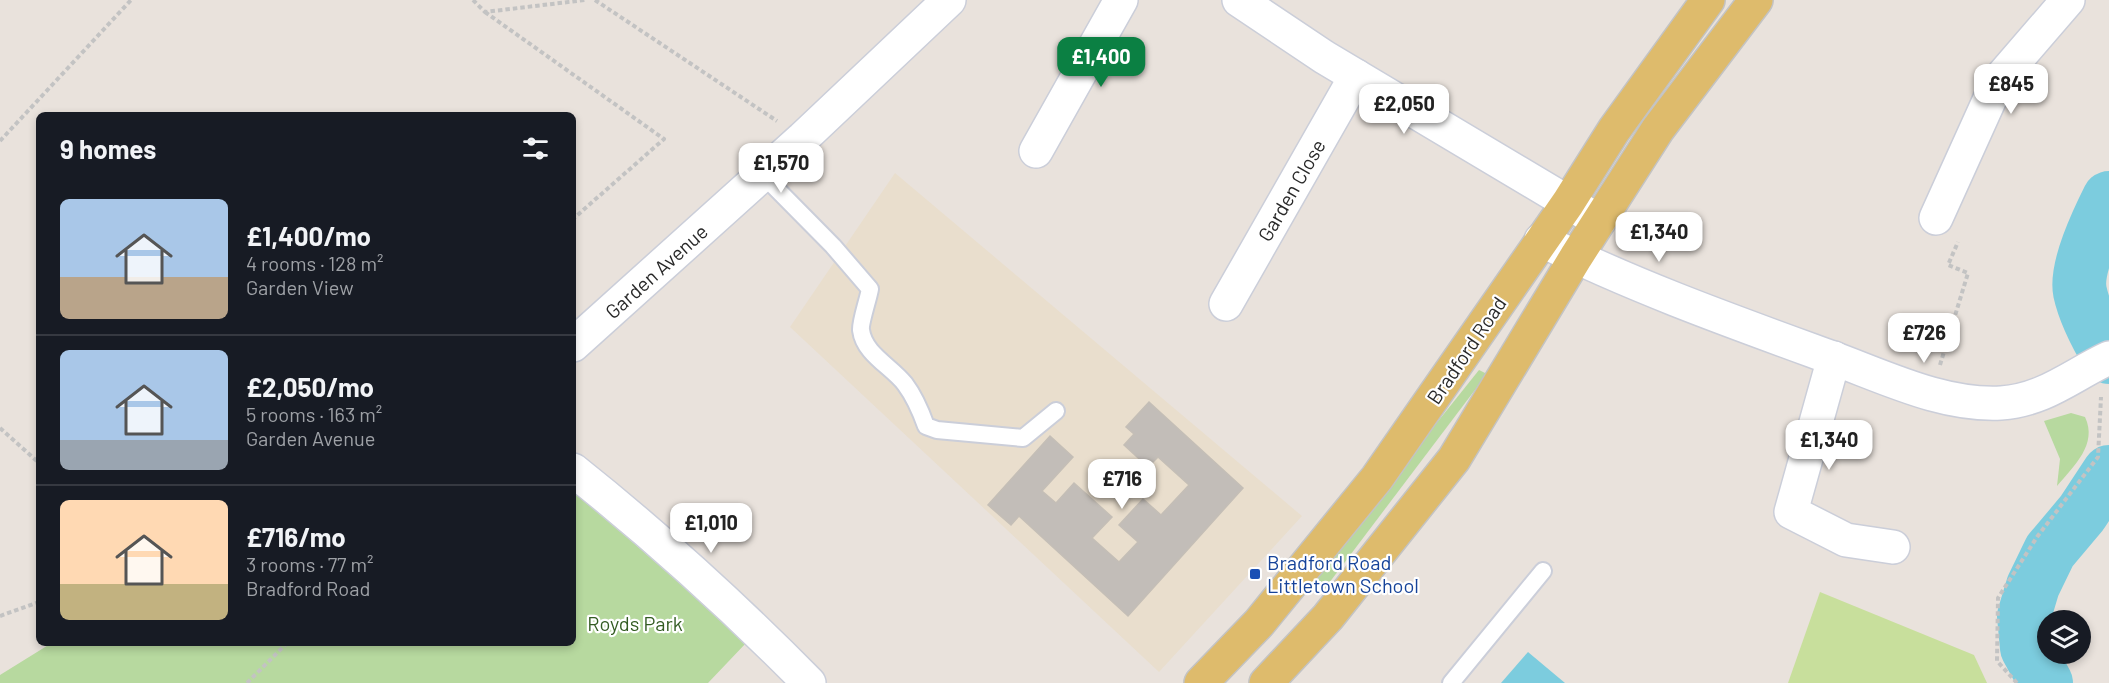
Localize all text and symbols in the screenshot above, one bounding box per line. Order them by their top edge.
pin: £1,400 [1052,37,1150,88]
text: £1,400 [1071,44,1131,68]
pin: £845 [1975,64,2047,115]
text: £845 [1988,71,2034,95]
pin: £2,050 [1355,84,1453,135]
text: £2,050 [1373,91,1435,115]
icon: filters [519,132,552,165]
text: 9 homes [60,133,156,164]
street label: Garden Close [1252,135,1330,245]
pin: £1,570 [732,143,830,194]
text: £1,570 [753,150,809,174]
pin: £1,340 [1610,212,1708,263]
street label: Garden Avenue [600,219,712,323]
text: £1,340 [1630,219,1688,243]
text: £1,400/mo [246,220,371,251]
icon: home [108,223,180,295]
text: 4 rooms · 128 m² [246,251,384,275]
text: Garden View [246,275,354,299]
street label: Bradford Road [1421,292,1511,408]
pin: £726 [1888,313,1960,364]
text: £726 [1902,320,1946,344]
text: £2,050/mo [246,371,374,402]
icon: home [108,374,180,446]
text: 5 rooms · 163 m² [246,402,382,426]
pin: £1,340 [1780,420,1878,471]
text: Garden Avenue [246,426,375,450]
text: £1,340 [1800,427,1858,451]
pin: £716 [1086,459,1158,510]
text: £716 [1102,466,1142,490]
pin: £1,010 [662,503,760,554]
text: £1,010 [684,510,738,534]
text: £716/mo [246,521,346,552]
icon: home [108,524,180,596]
place label: Bradford Road Littletown School [1267,550,1419,597]
text: 3 rooms · 77 m² [246,552,374,576]
marker: Bradford Road Littletown School [1248,567,1262,581]
text: Bradford Road [246,576,370,600]
map controls [2037,610,2091,664]
button: layers [2037,610,2091,664]
park label: Royds Park [587,611,683,635]

